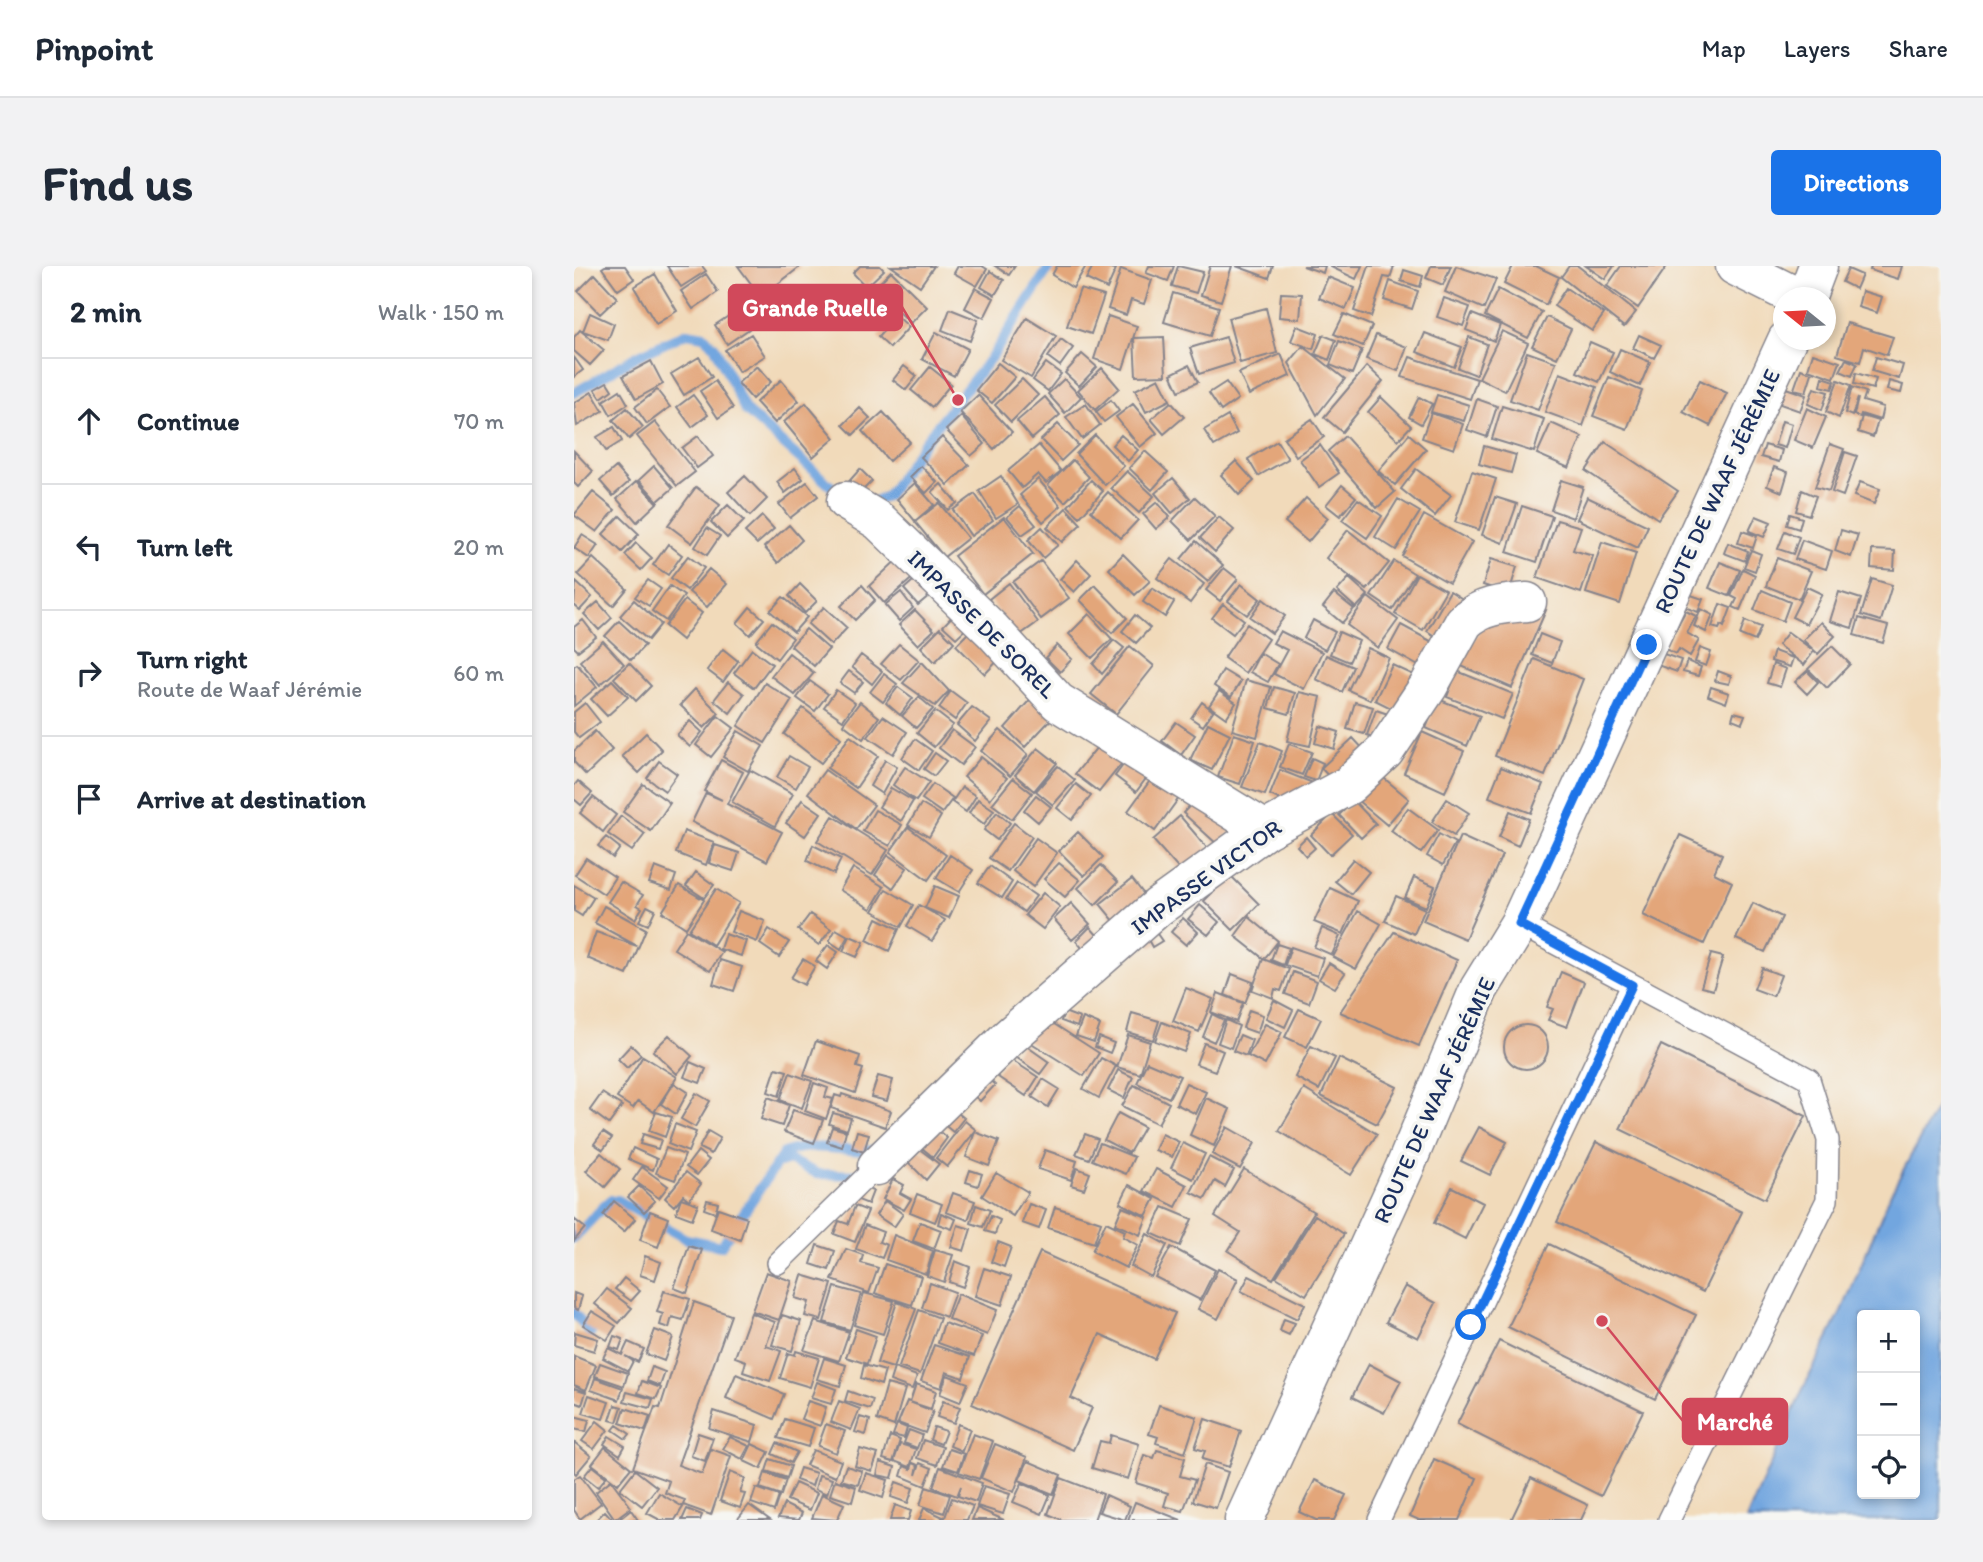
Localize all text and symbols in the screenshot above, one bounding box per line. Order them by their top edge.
text: Pinpoint [35,29,153,68]
text: Map [1702,34,1746,63]
text: Layers [1784,34,1851,63]
text: Share [1889,34,1948,63]
button: Directions [1771,150,1941,215]
text: Find us [42,153,193,212]
callout: Grande Ruelle [729,285,902,330]
north arrow [1773,287,1836,350]
text: 2 min [70,293,141,330]
text: Grande Ruelle [742,293,888,322]
text: Walk · 150 m [378,298,504,326]
street label: ROUTE DE WAAF JÉRÉMIE [1648,364,1786,618]
icon: ahead [70,402,108,440]
text: Continue [137,405,240,437]
text: 70 m [454,407,504,435]
icon: left [70,528,108,566]
text: Turn left [137,531,233,563]
text: 20 m [453,533,504,561]
street label: IMPASSE DE SOREL [902,544,1062,704]
route end [1631,629,1662,660]
text: Turn right [137,643,248,675]
icon: right [70,654,108,692]
text: 60 m [453,659,504,687]
text: Route de Waaf Jérémie [137,675,362,703]
icon: arrive [70,780,108,818]
text: Arrive at destination [137,783,366,815]
street label: IMPASSE VICTOR [1125,813,1287,941]
street label: ROUTE DE WAAF JÉRÉMIE [1367,972,1501,1227]
route start [1455,1309,1486,1340]
map controls [1857,1310,1920,1499]
button: + [1857,1310,1920,1373]
button: − [1857,1373,1920,1436]
callout: Marché [1683,1399,1787,1444]
text: Marché [1697,1407,1773,1436]
button: locate [1857,1436,1920,1499]

